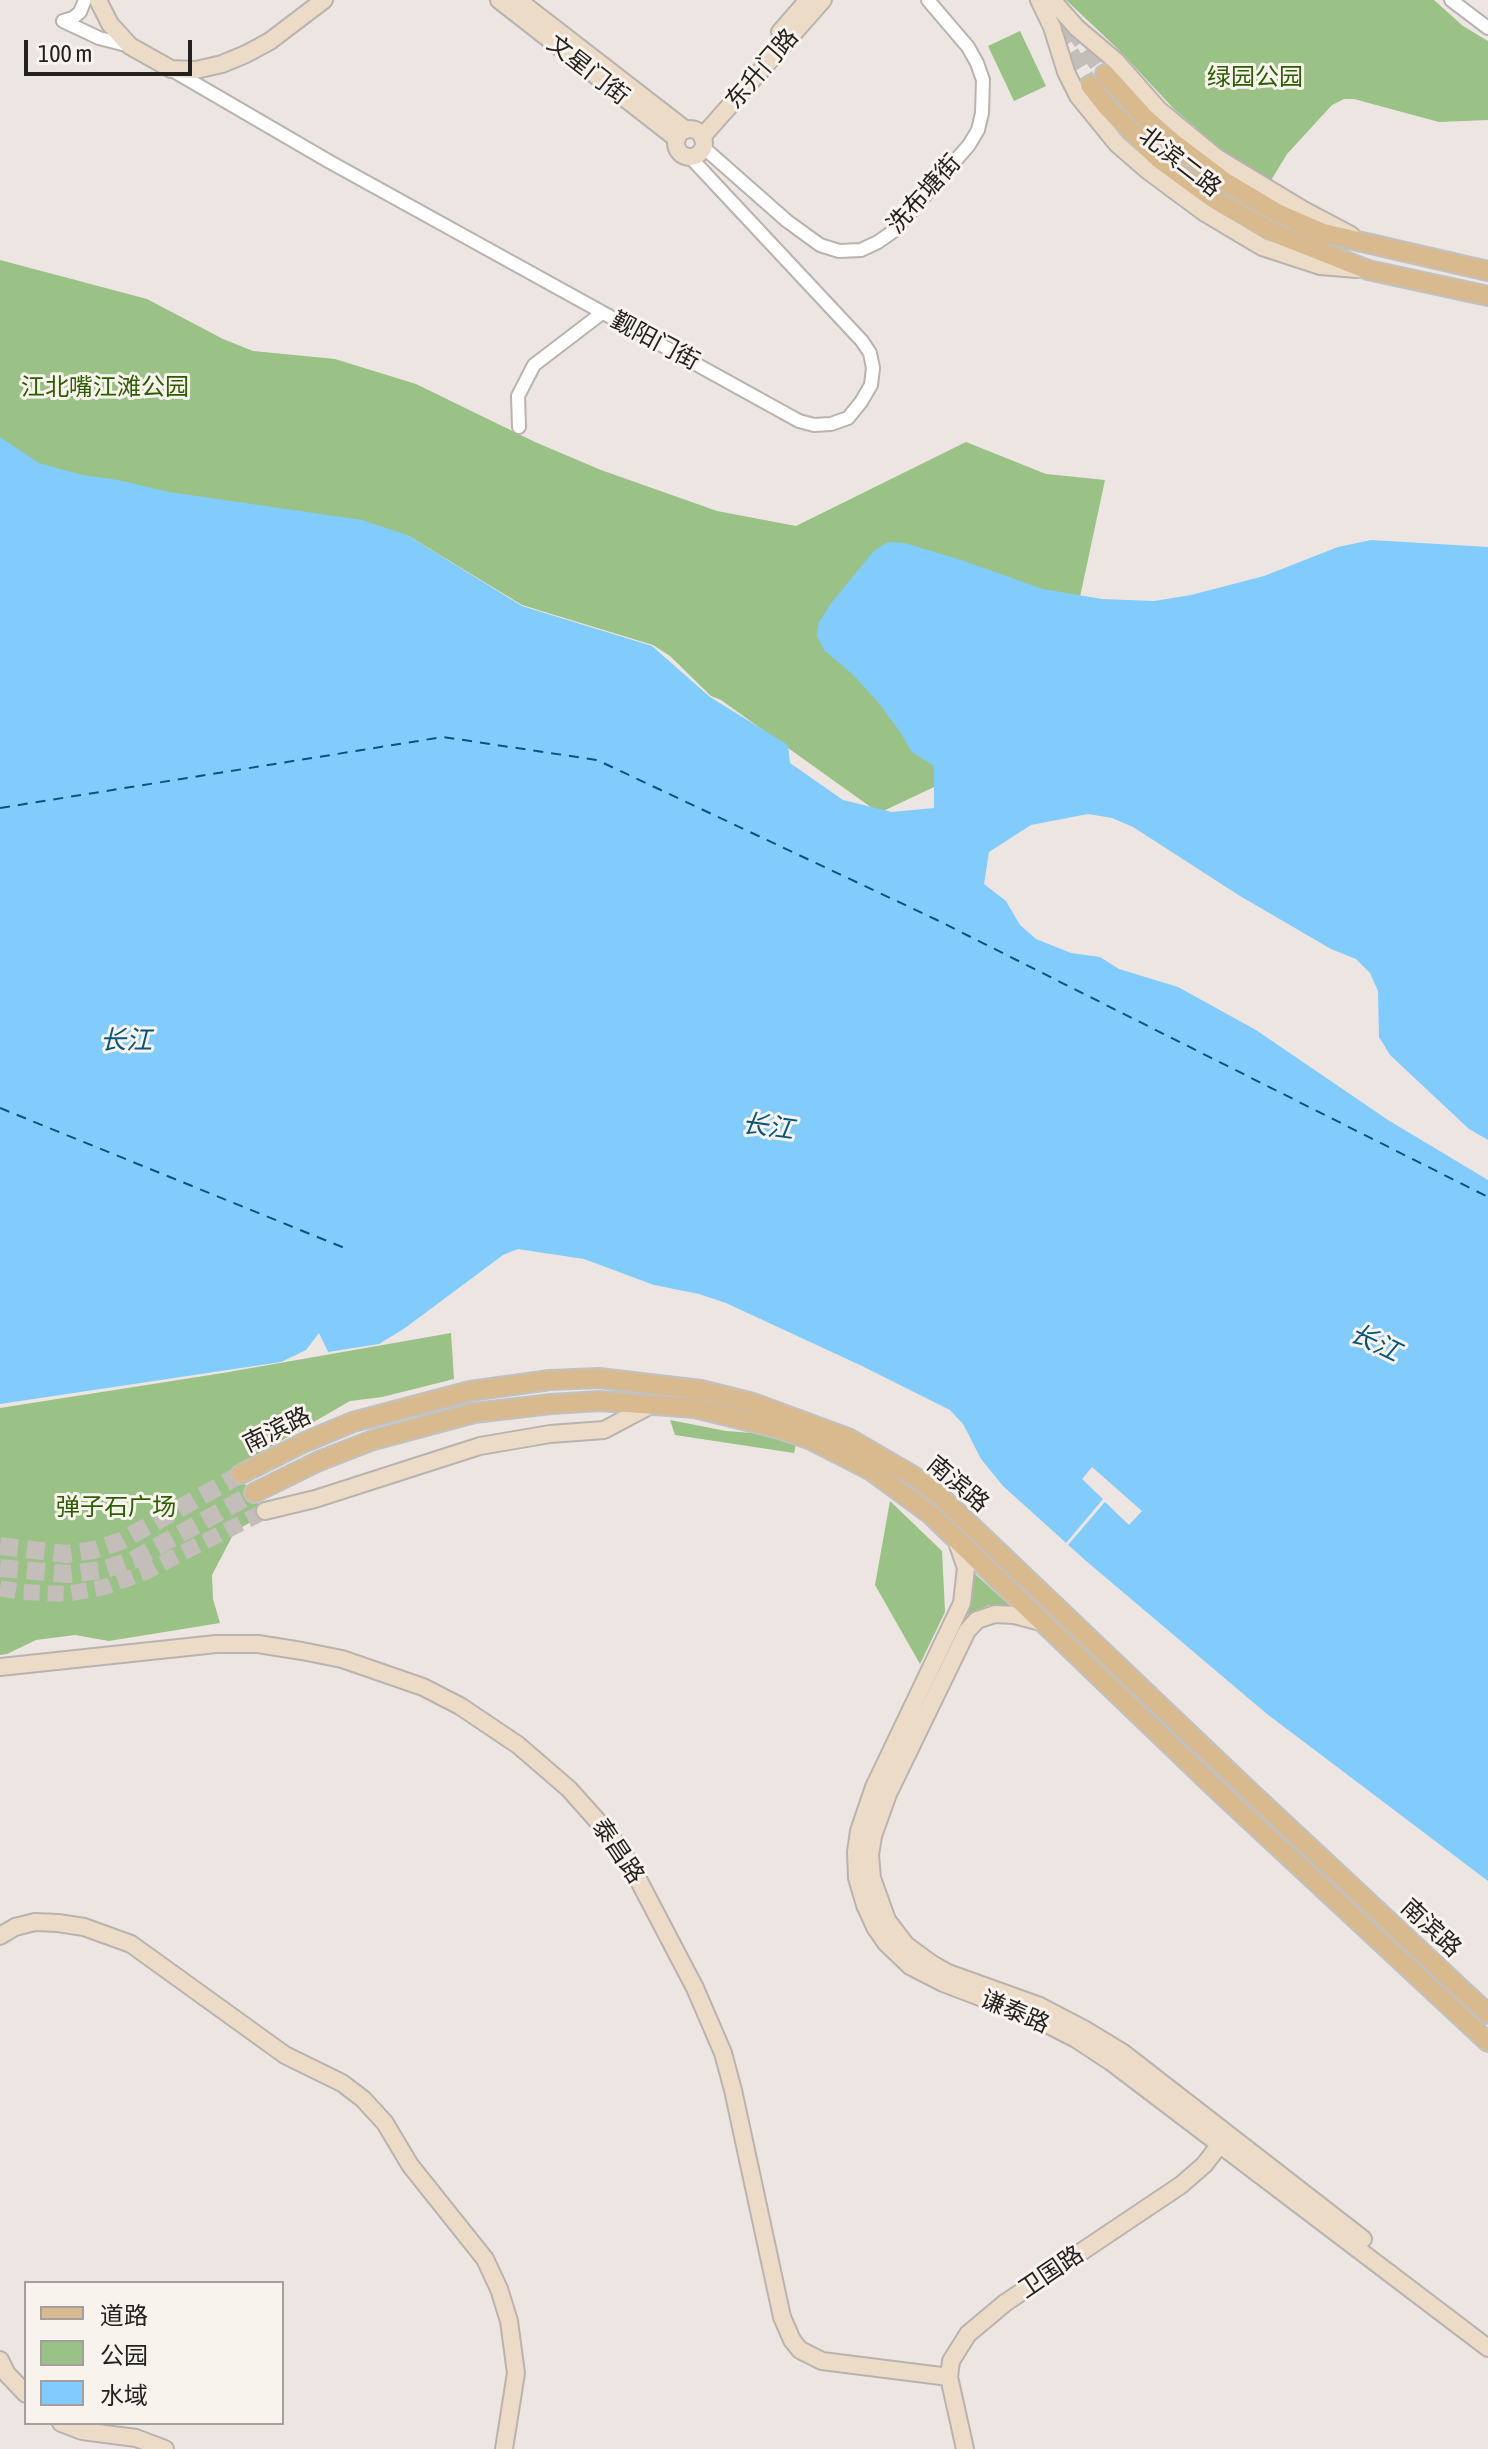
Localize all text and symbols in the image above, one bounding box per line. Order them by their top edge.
street label: 东升门路 [720,23,804,115]
scale bar [28,24,196,74]
street label: 文星门街 [541,29,635,111]
text: 100 m [38,40,92,67]
park label: 绿园公园 [1207,63,1303,91]
street label: 北滨二路 [1133,121,1227,203]
street label: 洗布塘街 [881,149,967,239]
street label: 觐阳门街 [606,306,704,376]
park label: 江北嘴江滩公园 [21,373,189,401]
water label: 长江 [100,1025,152,1057]
water label: 长江 [740,1108,796,1146]
water label: 长江 [1345,1318,1405,1368]
street label: 南滨路 [238,1401,316,1459]
street label: 南滨路 [921,1450,995,1518]
park label: 弹子石广场 [56,1493,176,1521]
street label: 泰昌路 [586,1813,650,1889]
street label: 南滨路 [1395,1893,1467,1963]
street label: 谦泰路 [976,1985,1054,2039]
street label: 卫国路 [1013,2240,1089,2304]
legend [24,2281,284,2425]
text: 道路 [100,2302,148,2329]
text: 公园 [100,2342,148,2369]
text: 水域 [100,2382,148,2409]

